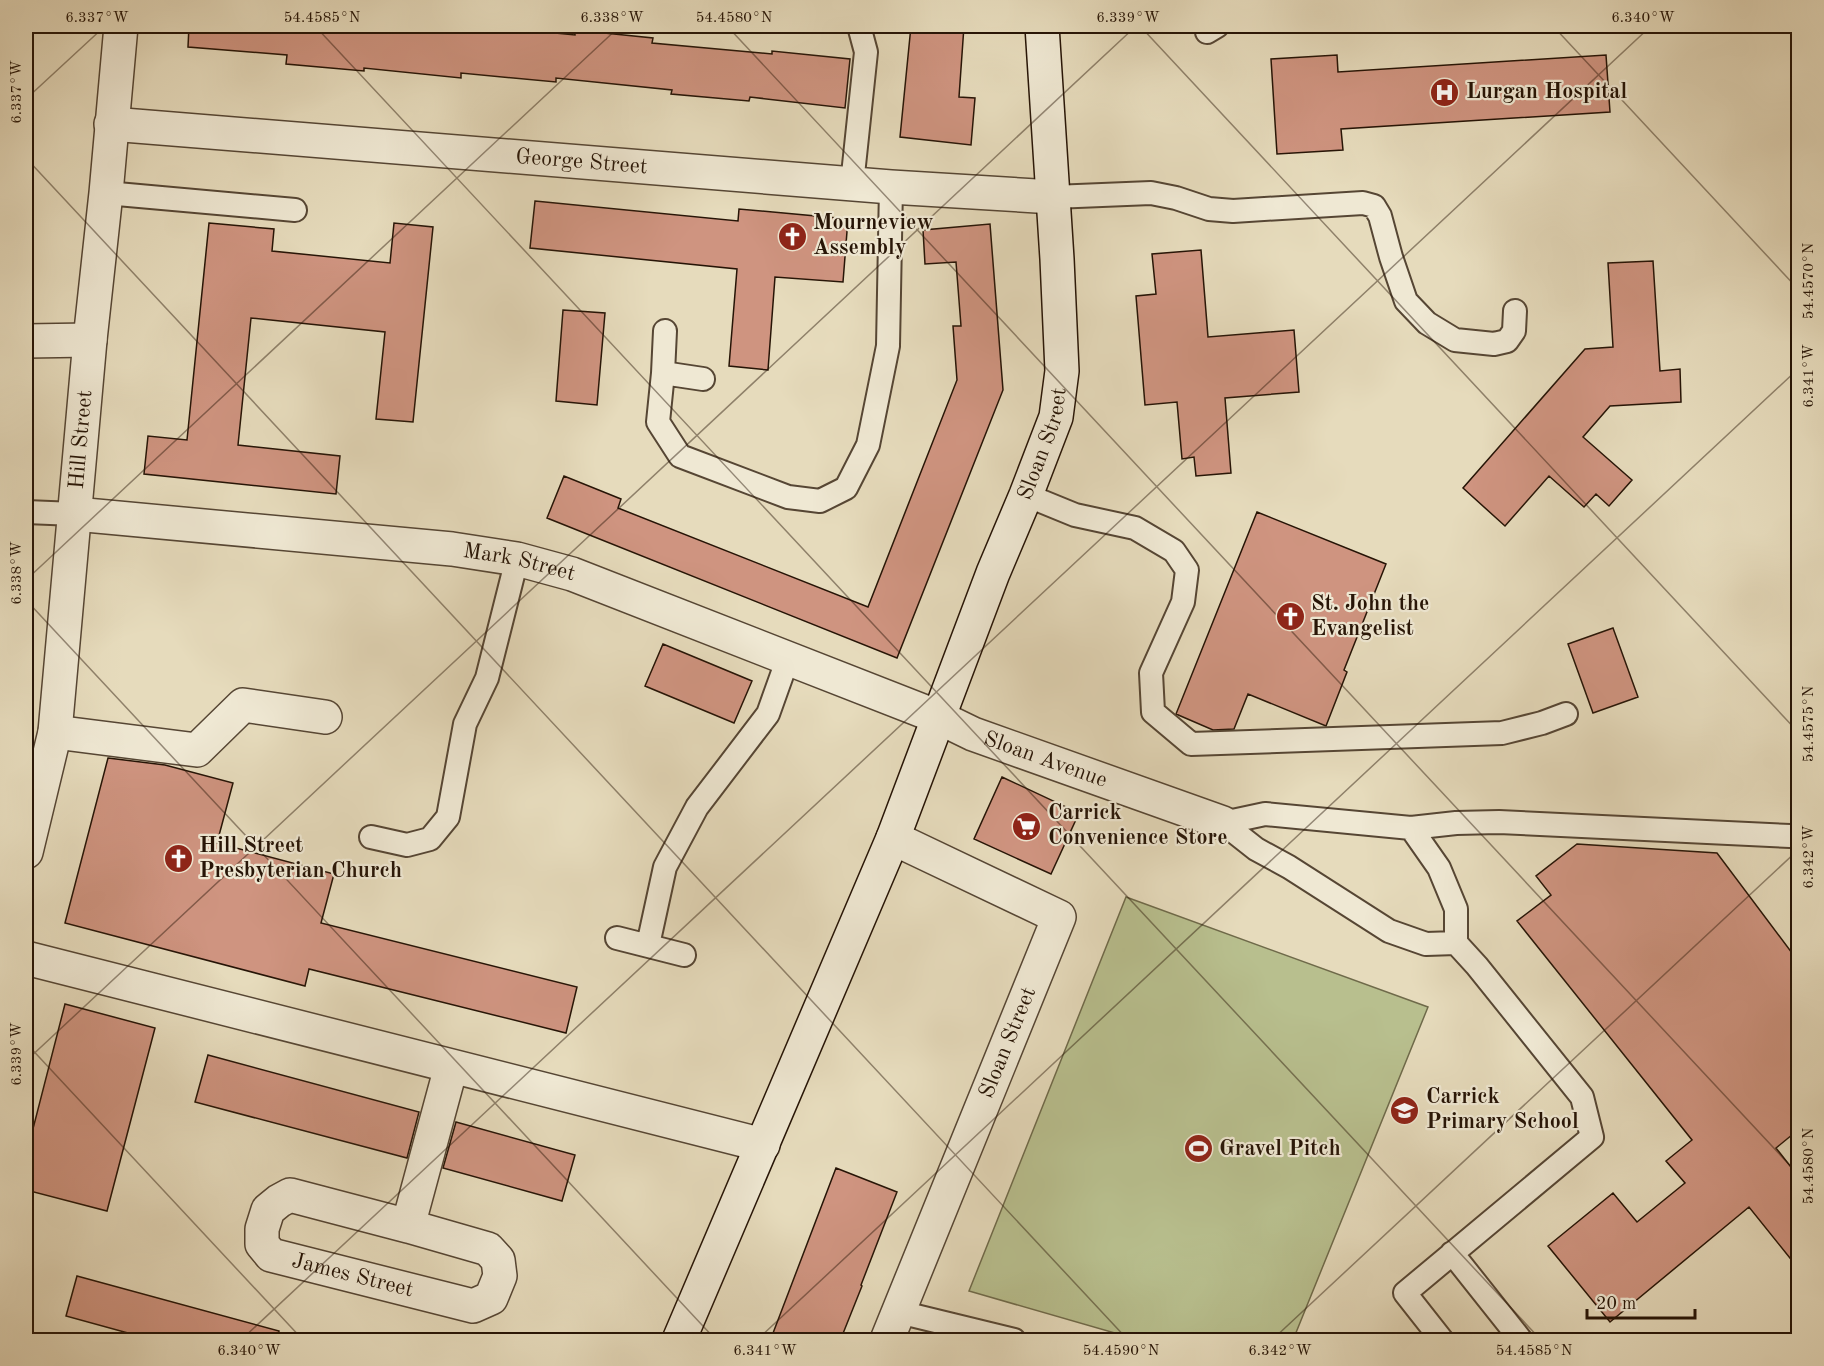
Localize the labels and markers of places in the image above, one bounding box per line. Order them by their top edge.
hospital icon: Lurgan Hospital [1429,76,1461,108]
place label: Lurgan Hospital [1466,81,1627,103]
place label: Mourneview Assembly [813,212,934,259]
church icon: Mourneview Assembly [776,220,808,252]
place label: St. John the Evangelist [1311,593,1429,640]
church icon: St. John the Evangelist [1274,601,1306,633]
place label: Carrick Convenience Store [1048,802,1228,849]
supermarket icon: Carrick Convenience Store [1011,810,1043,842]
place label: Hill Street Presbyterian Church [199,835,402,882]
church icon: Hill Street Presbyterian Church [162,843,194,875]
place label: Carrick Primary School [1426,1086,1579,1133]
school or university icon: Carrick Primary School [1389,1094,1421,1126]
sports icon: Gravel Pitch [1182,1133,1214,1165]
place label: Gravel Pitch [1219,1138,1341,1160]

